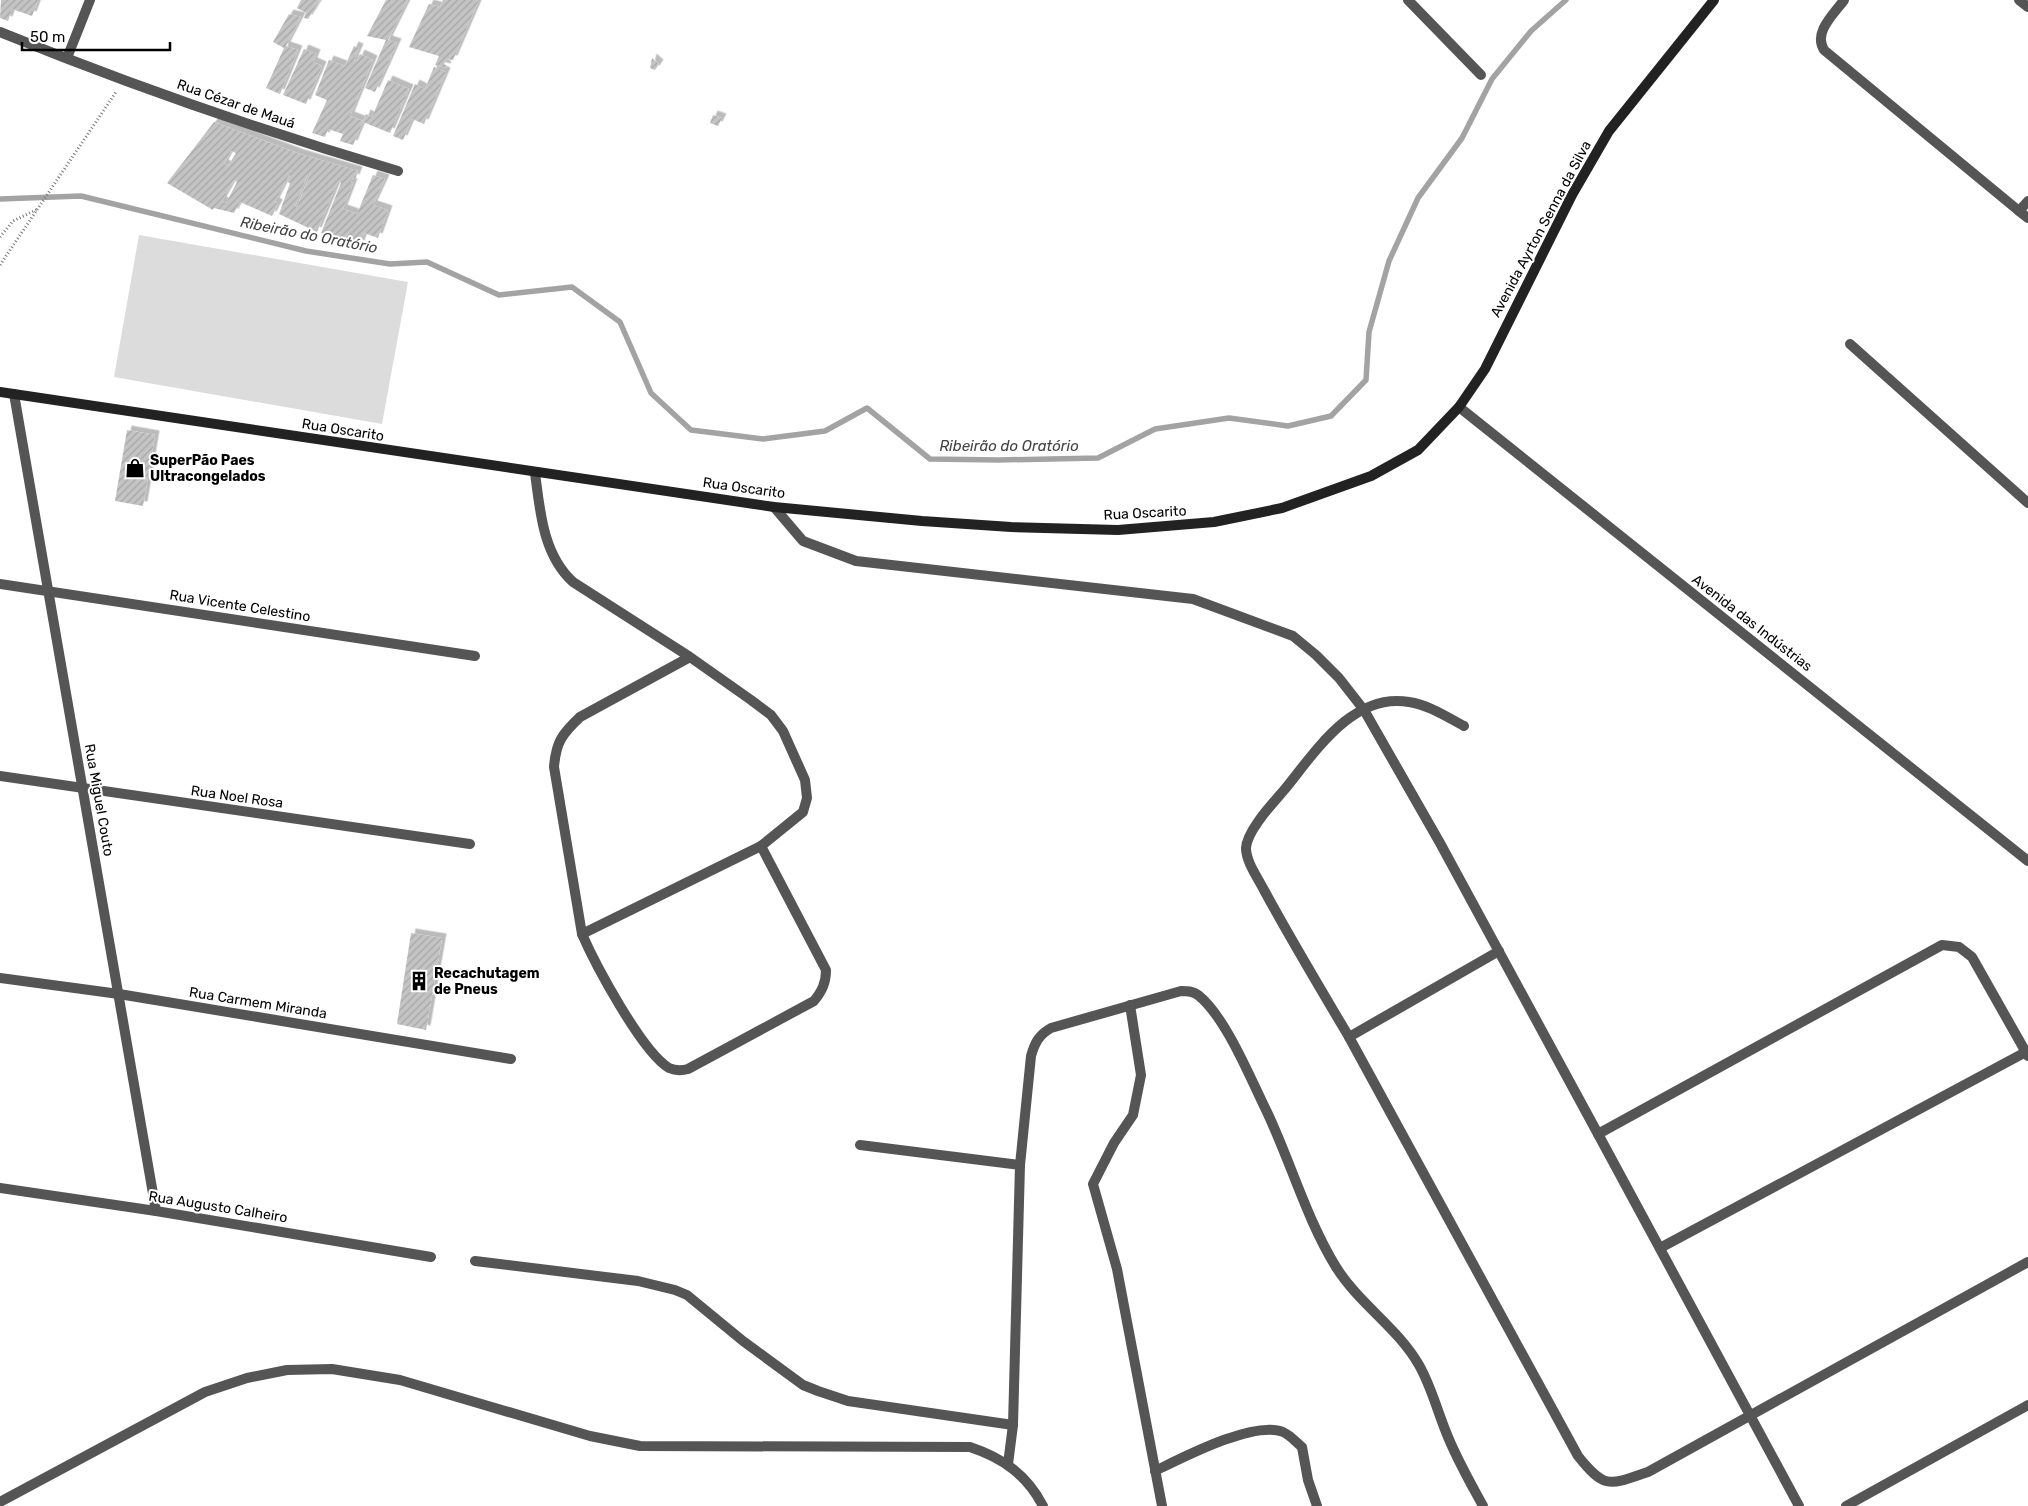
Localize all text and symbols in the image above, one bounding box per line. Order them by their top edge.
scale bar [22,20,170,52]
text: 50 m [30,28,65,46]
street label: Rua Cézar de Mauá [175,76,297,132]
street label: Avenida Ayrton Senna da Silva [1487,138,1595,320]
water label: Ribeirão do Oratório [239,213,380,257]
street label: Rua Oscarito [301,415,385,445]
water label: Ribeirão do Oratório [939,437,1079,455]
place label: SuperPão Paes Ultracongelados [150,452,266,485]
shop icon: SuperPão Paes Ultracongelados [124,457,146,479]
street label: Rua Oscarito [702,474,786,502]
street label: Rua Oscarito [1103,502,1187,524]
street label: Avenida das Indústrias [1689,571,1815,675]
street label: Rua Vicente Celestino [168,586,312,626]
street label: Rua Miguel Couto [81,742,117,858]
street label: Rua Noel Rosa [190,782,284,812]
place label: Recachutagem de Pneus [434,965,540,998]
building icon: Recachutagem de Pneus [408,970,430,992]
street label: Rua Carmem Miranda [188,984,328,1022]
street label: Rua Augusto Calheiro [147,1188,289,1226]

